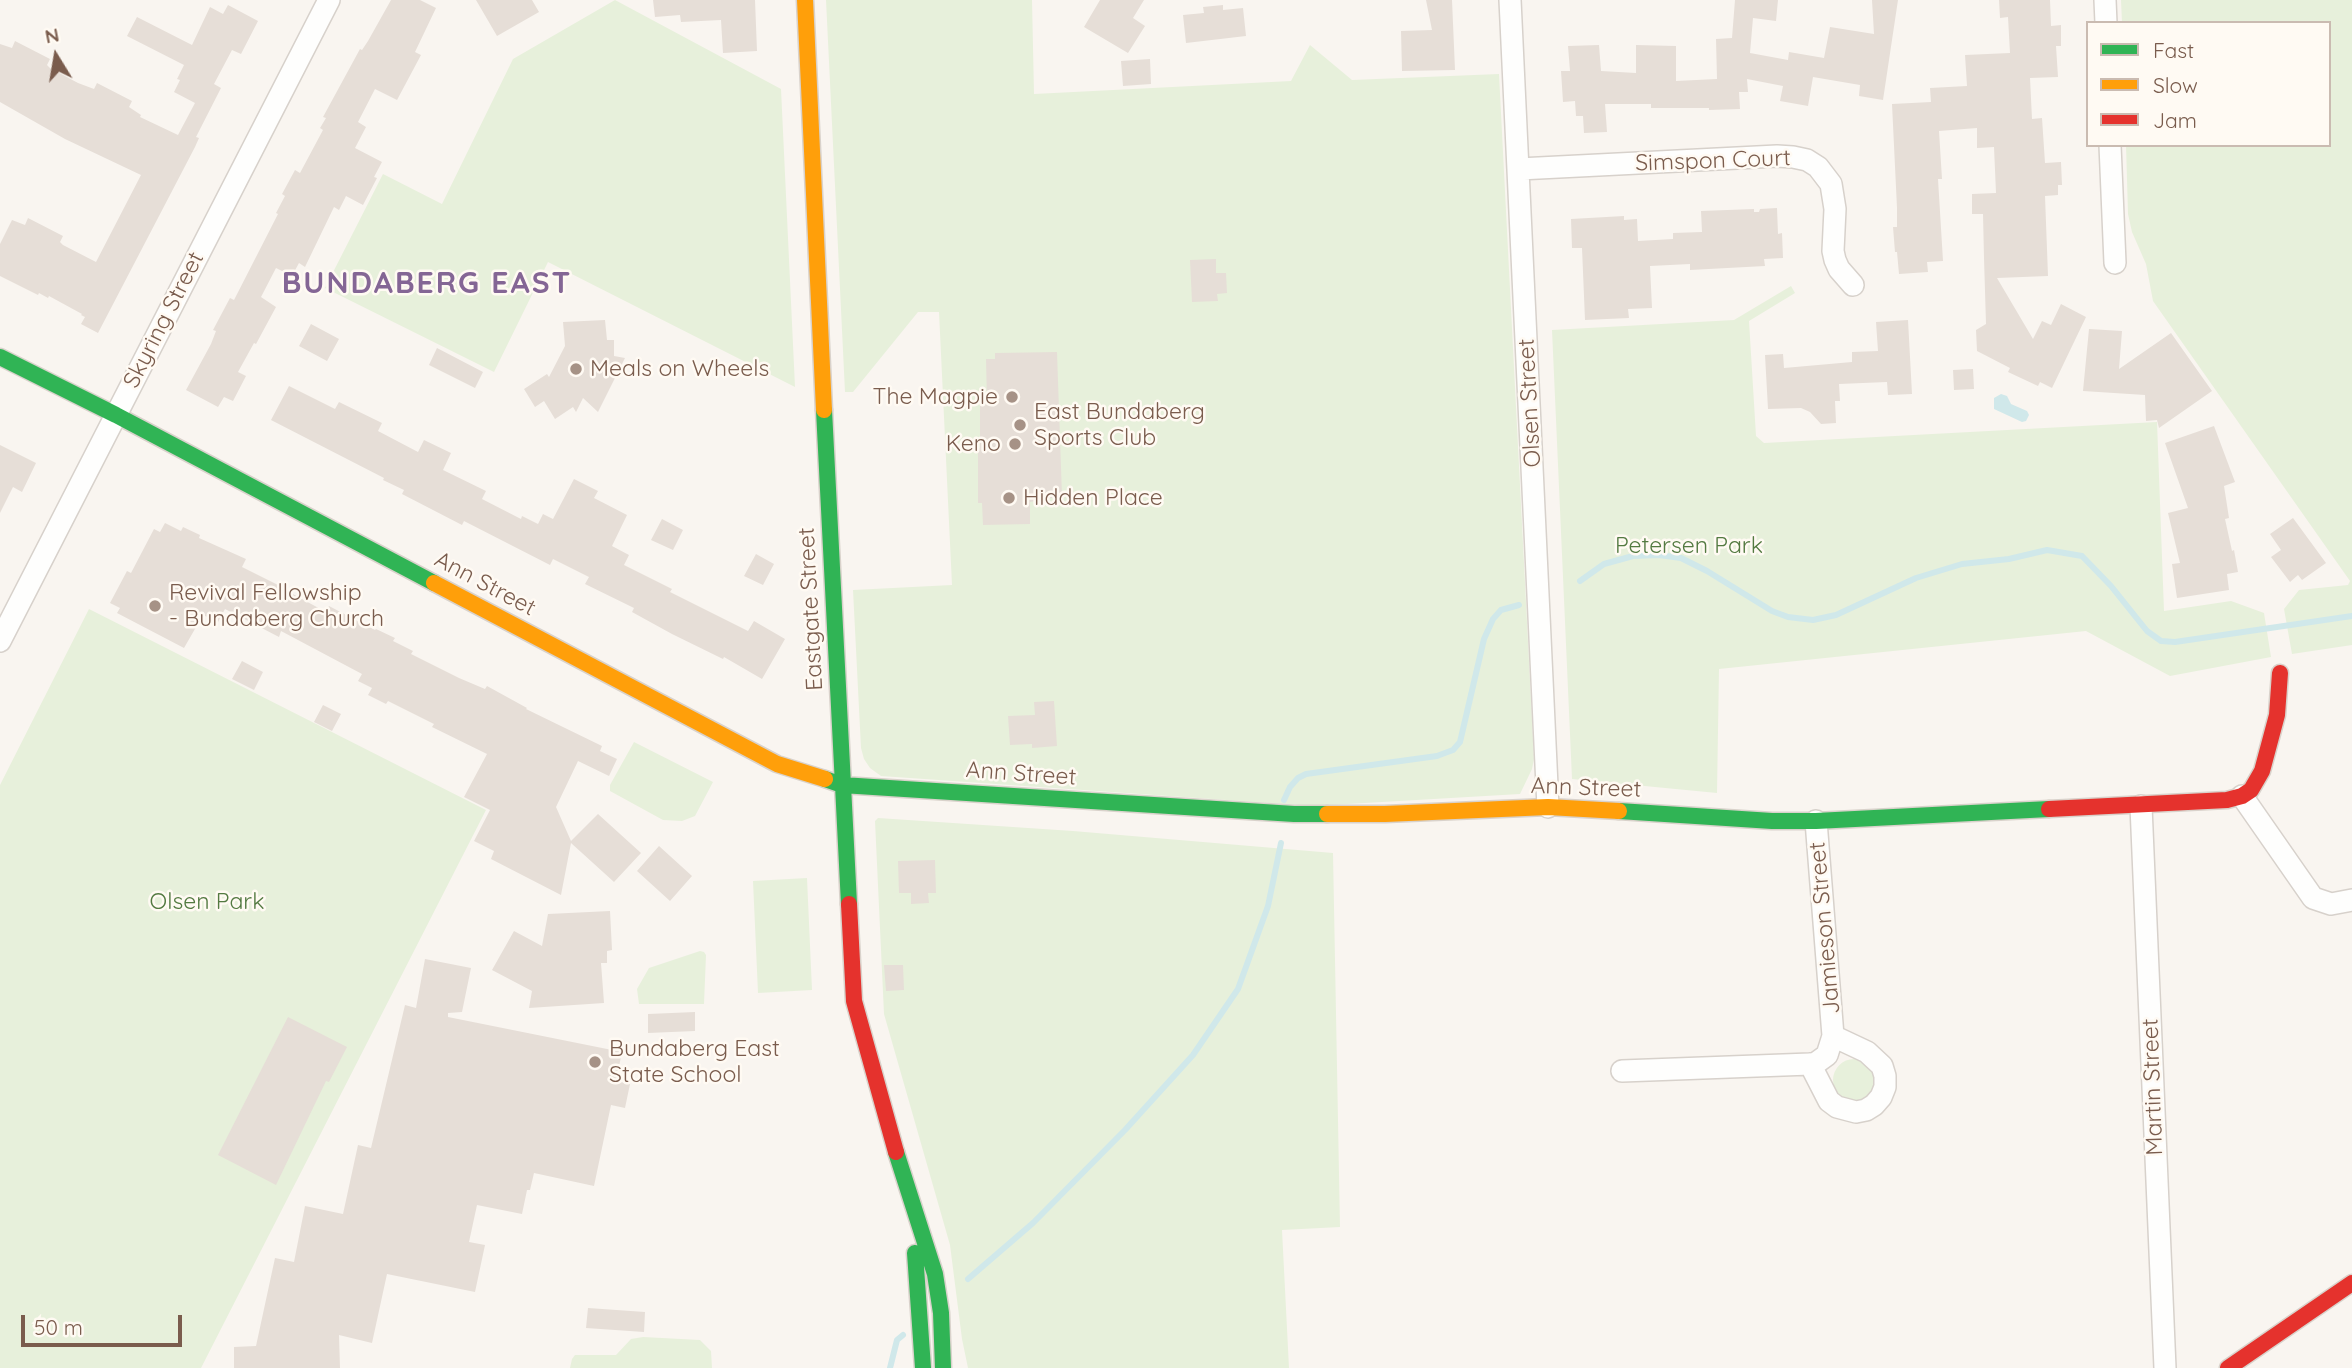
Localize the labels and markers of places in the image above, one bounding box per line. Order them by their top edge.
place label: Meals on Wheels [590,355,769,383]
marker: Meals on Wheels [568,361,584,377]
place label: The Magpie [873,383,998,411]
marker: The Magpie [1004,389,1020,405]
place label: East Bundaberg Sports Club [1034,398,1205,452]
marker: East Bundaberg Sports Club [1012,417,1028,433]
place label: Keno [946,430,1001,458]
marker: Keno [1007,436,1023,452]
place label: Hidden Place [1023,484,1163,512]
marker: Hidden Place [1001,490,1017,506]
place label: Revival Fellowship - Bundaberg Church [169,579,384,633]
marker: Revival Fellowship - Bundaberg Church [147,598,163,614]
place label: Bundaberg East State School [609,1035,780,1089]
marker: Bundaberg East State School [587,1054,603,1070]

